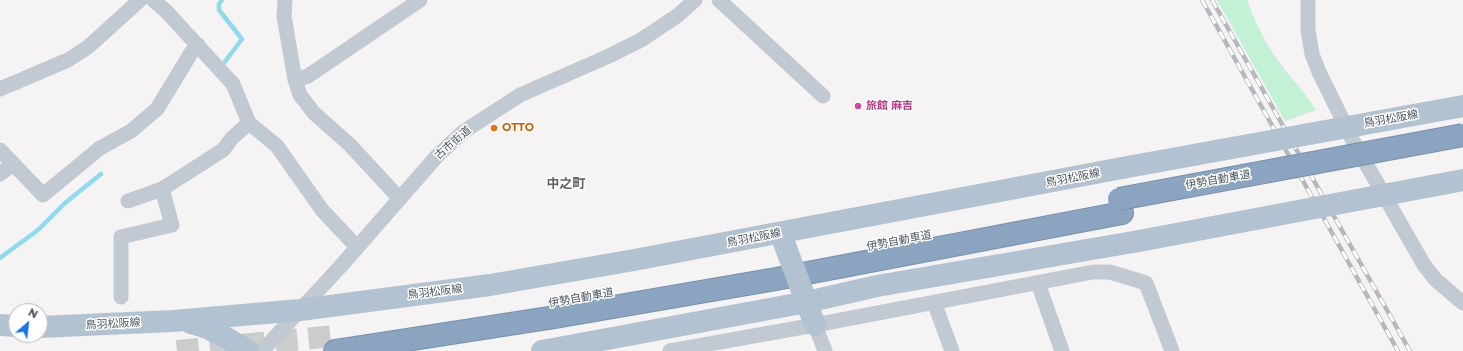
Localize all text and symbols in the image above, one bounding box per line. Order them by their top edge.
place label: 旅館 麻吉 [866,99,913,113]
marker: 旅館 麻吉 [853,101,863,111]
street label: 鳥羽松阪線 [1363,108,1419,130]
place label: OTTO [502,121,534,135]
marker: OTTO [489,123,499,133]
street label: 古市街道 [432,124,474,162]
street label: 鳥羽松阪線 [1045,166,1101,190]
street label: 伊勢自動車道 [1184,168,1252,192]
district label: 中之町 [547,176,585,192]
street label: 鳥羽松阪線 [726,226,782,250]
street label: 伊勢自動車道 [865,228,933,254]
street label: 鳥羽松阪線 [407,282,463,302]
street label: 伊勢自動車道 [547,286,615,310]
north arrow [8,303,48,343]
text: N [26,305,40,322]
street label: 鳥羽松阪線 [85,316,141,332]

